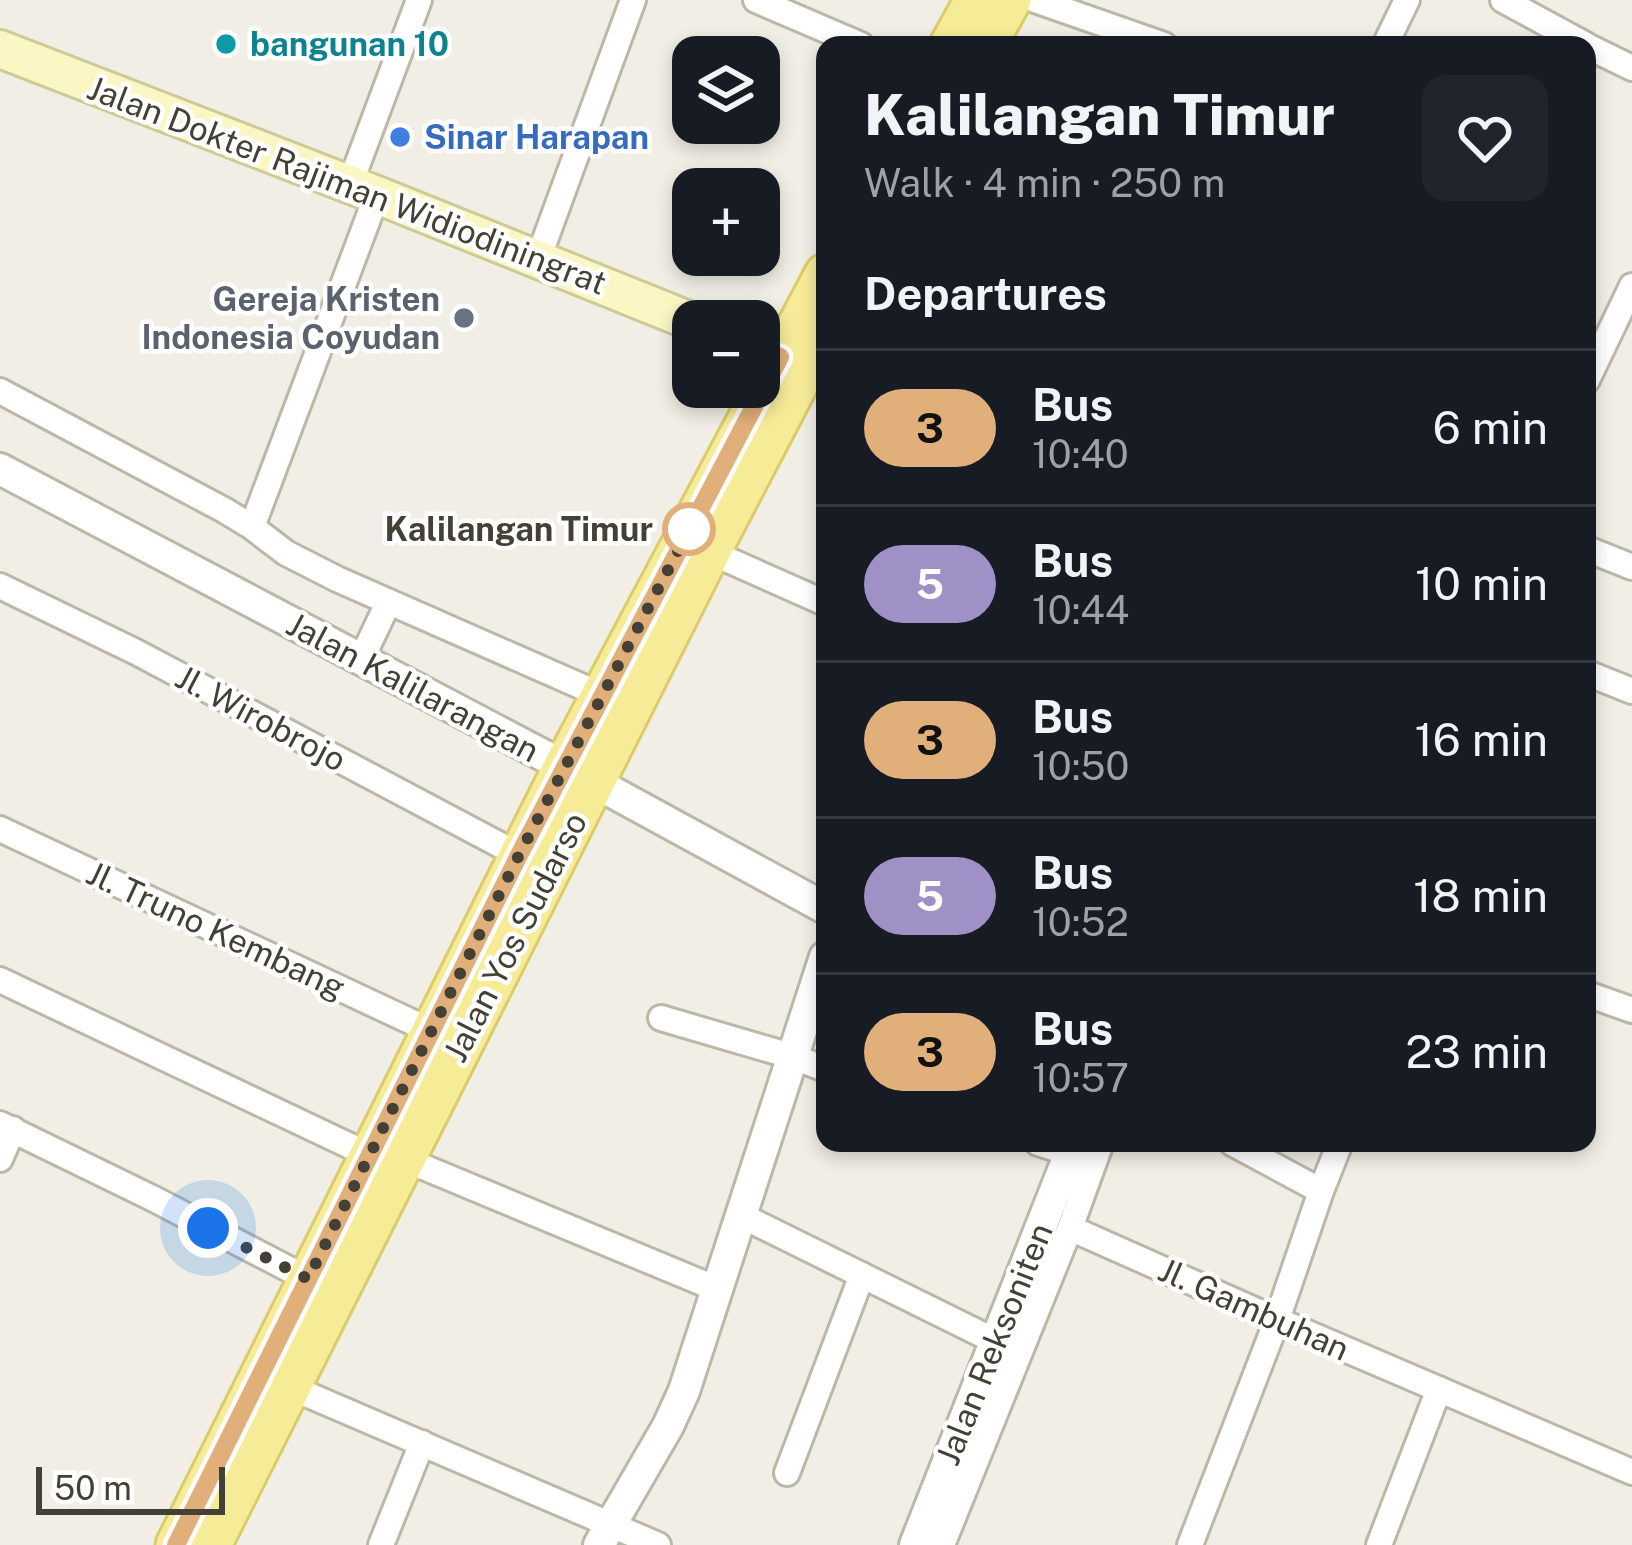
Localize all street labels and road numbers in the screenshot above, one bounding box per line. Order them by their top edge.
street label: Jalan Dokter Rajiman Widiodiningrat [82,68,612,302]
street label: Jalan Kalilarangan [280,605,546,769]
street label: Jl. Wirobrojo [170,657,352,779]
street label: Jalan Yos Sudarso [436,806,594,1068]
street label: Jl. Truno Kembang [81,853,351,1007]
street label: Jalan Reksoniten [928,1218,1060,1470]
street label: Jl. Gambuhan [1153,1250,1355,1368]

